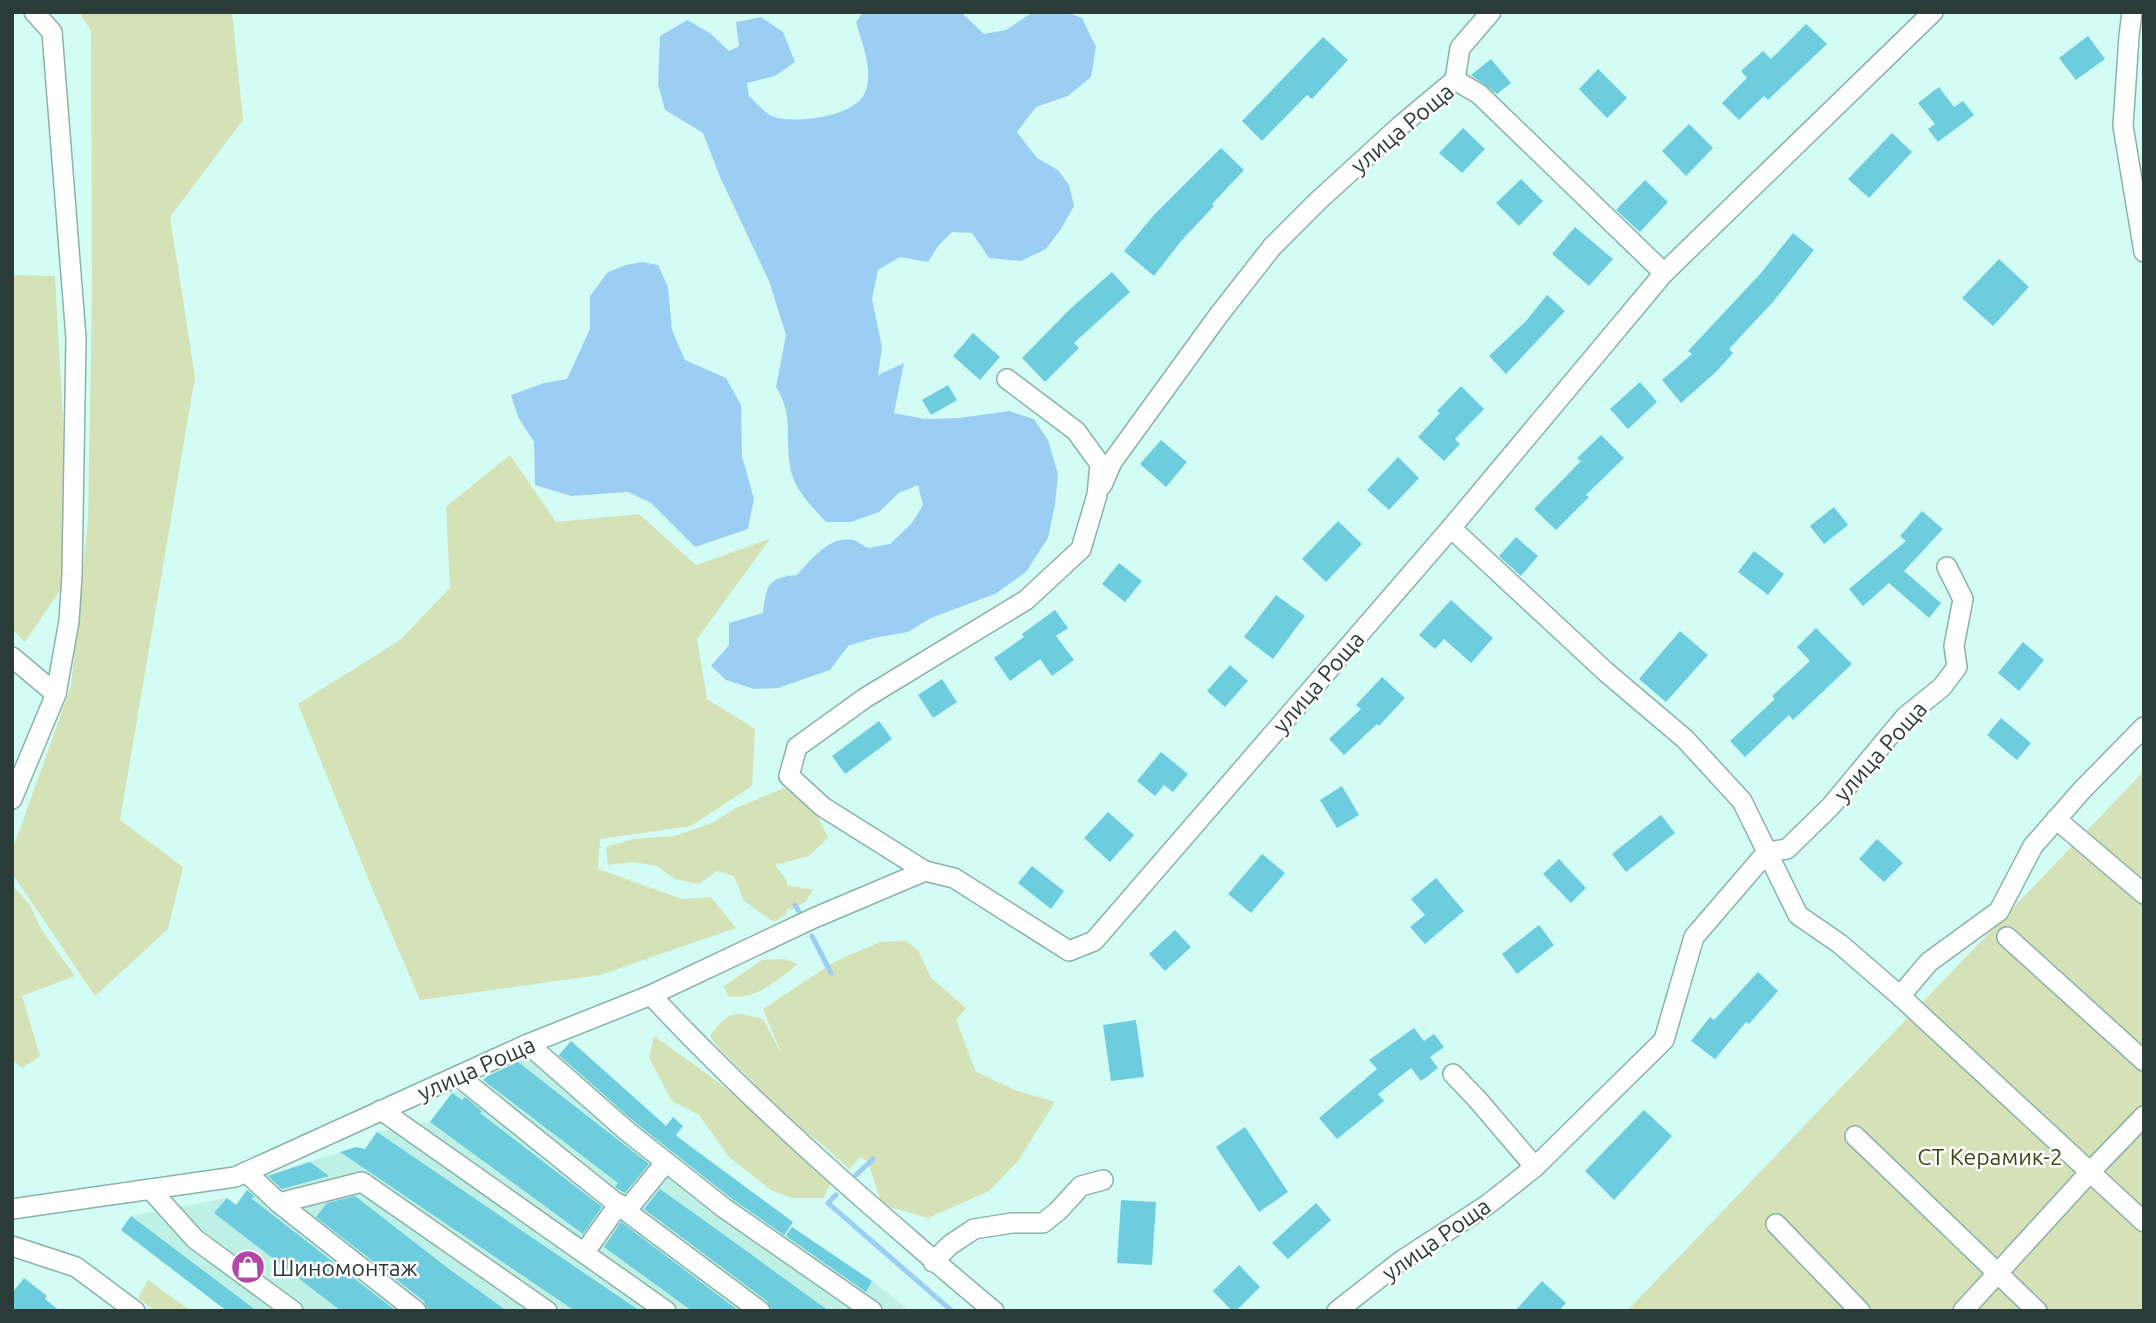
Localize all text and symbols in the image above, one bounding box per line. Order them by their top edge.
street label: улица Роща [1346,78,1458,178]
street label: улица Роща [1267,626,1369,738]
street label: улица Роща [1829,696,1931,806]
street label: улица Роща [413,1031,539,1105]
park label: СТ Керамик-2 [1917,1144,2063,1169]
street label: улица Роща [1377,1193,1495,1285]
shop icon: Шиномонтаж [229,1248,267,1286]
place label: Шиномонтаж [272,1255,418,1280]

